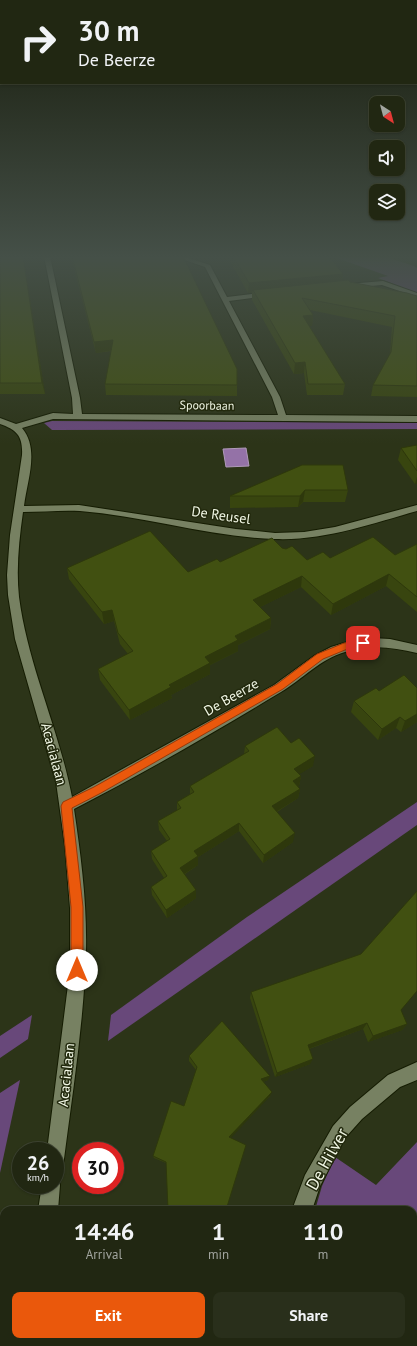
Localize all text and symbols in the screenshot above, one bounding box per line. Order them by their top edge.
text: 30 m [78,12,139,49]
icon: right [12,16,64,68]
text: De Beerze [78,48,155,71]
north arrow [369,96,405,132]
map controls [369,96,405,220]
button: sound [369,140,405,176]
button: layers [369,184,405,220]
street label: Spoorbaan [179,397,235,413]
street label: De Reusel [190,502,252,528]
pin [346,626,380,660]
icon: arrive [352,632,374,654]
street label: De Beerze [200,674,262,720]
street label: Acacialaan [37,721,71,787]
position arrow [56,949,98,991]
street label: Acacialaan [54,1042,78,1108]
street label: De Hilver [301,1124,353,1194]
speed limit sign: 30 [72,1142,124,1194]
text: 26 [27,1150,49,1176]
text: km/h [27,1171,49,1184]
text: 14:46 [74,1216,134,1247]
text: 1 [212,1216,225,1247]
text: 110 [303,1216,343,1247]
text: Arrival [86,1246,122,1263]
text: min [208,1246,229,1263]
text: m [318,1246,328,1263]
button: Exit [12,1292,205,1338]
button: Share [213,1292,405,1338]

